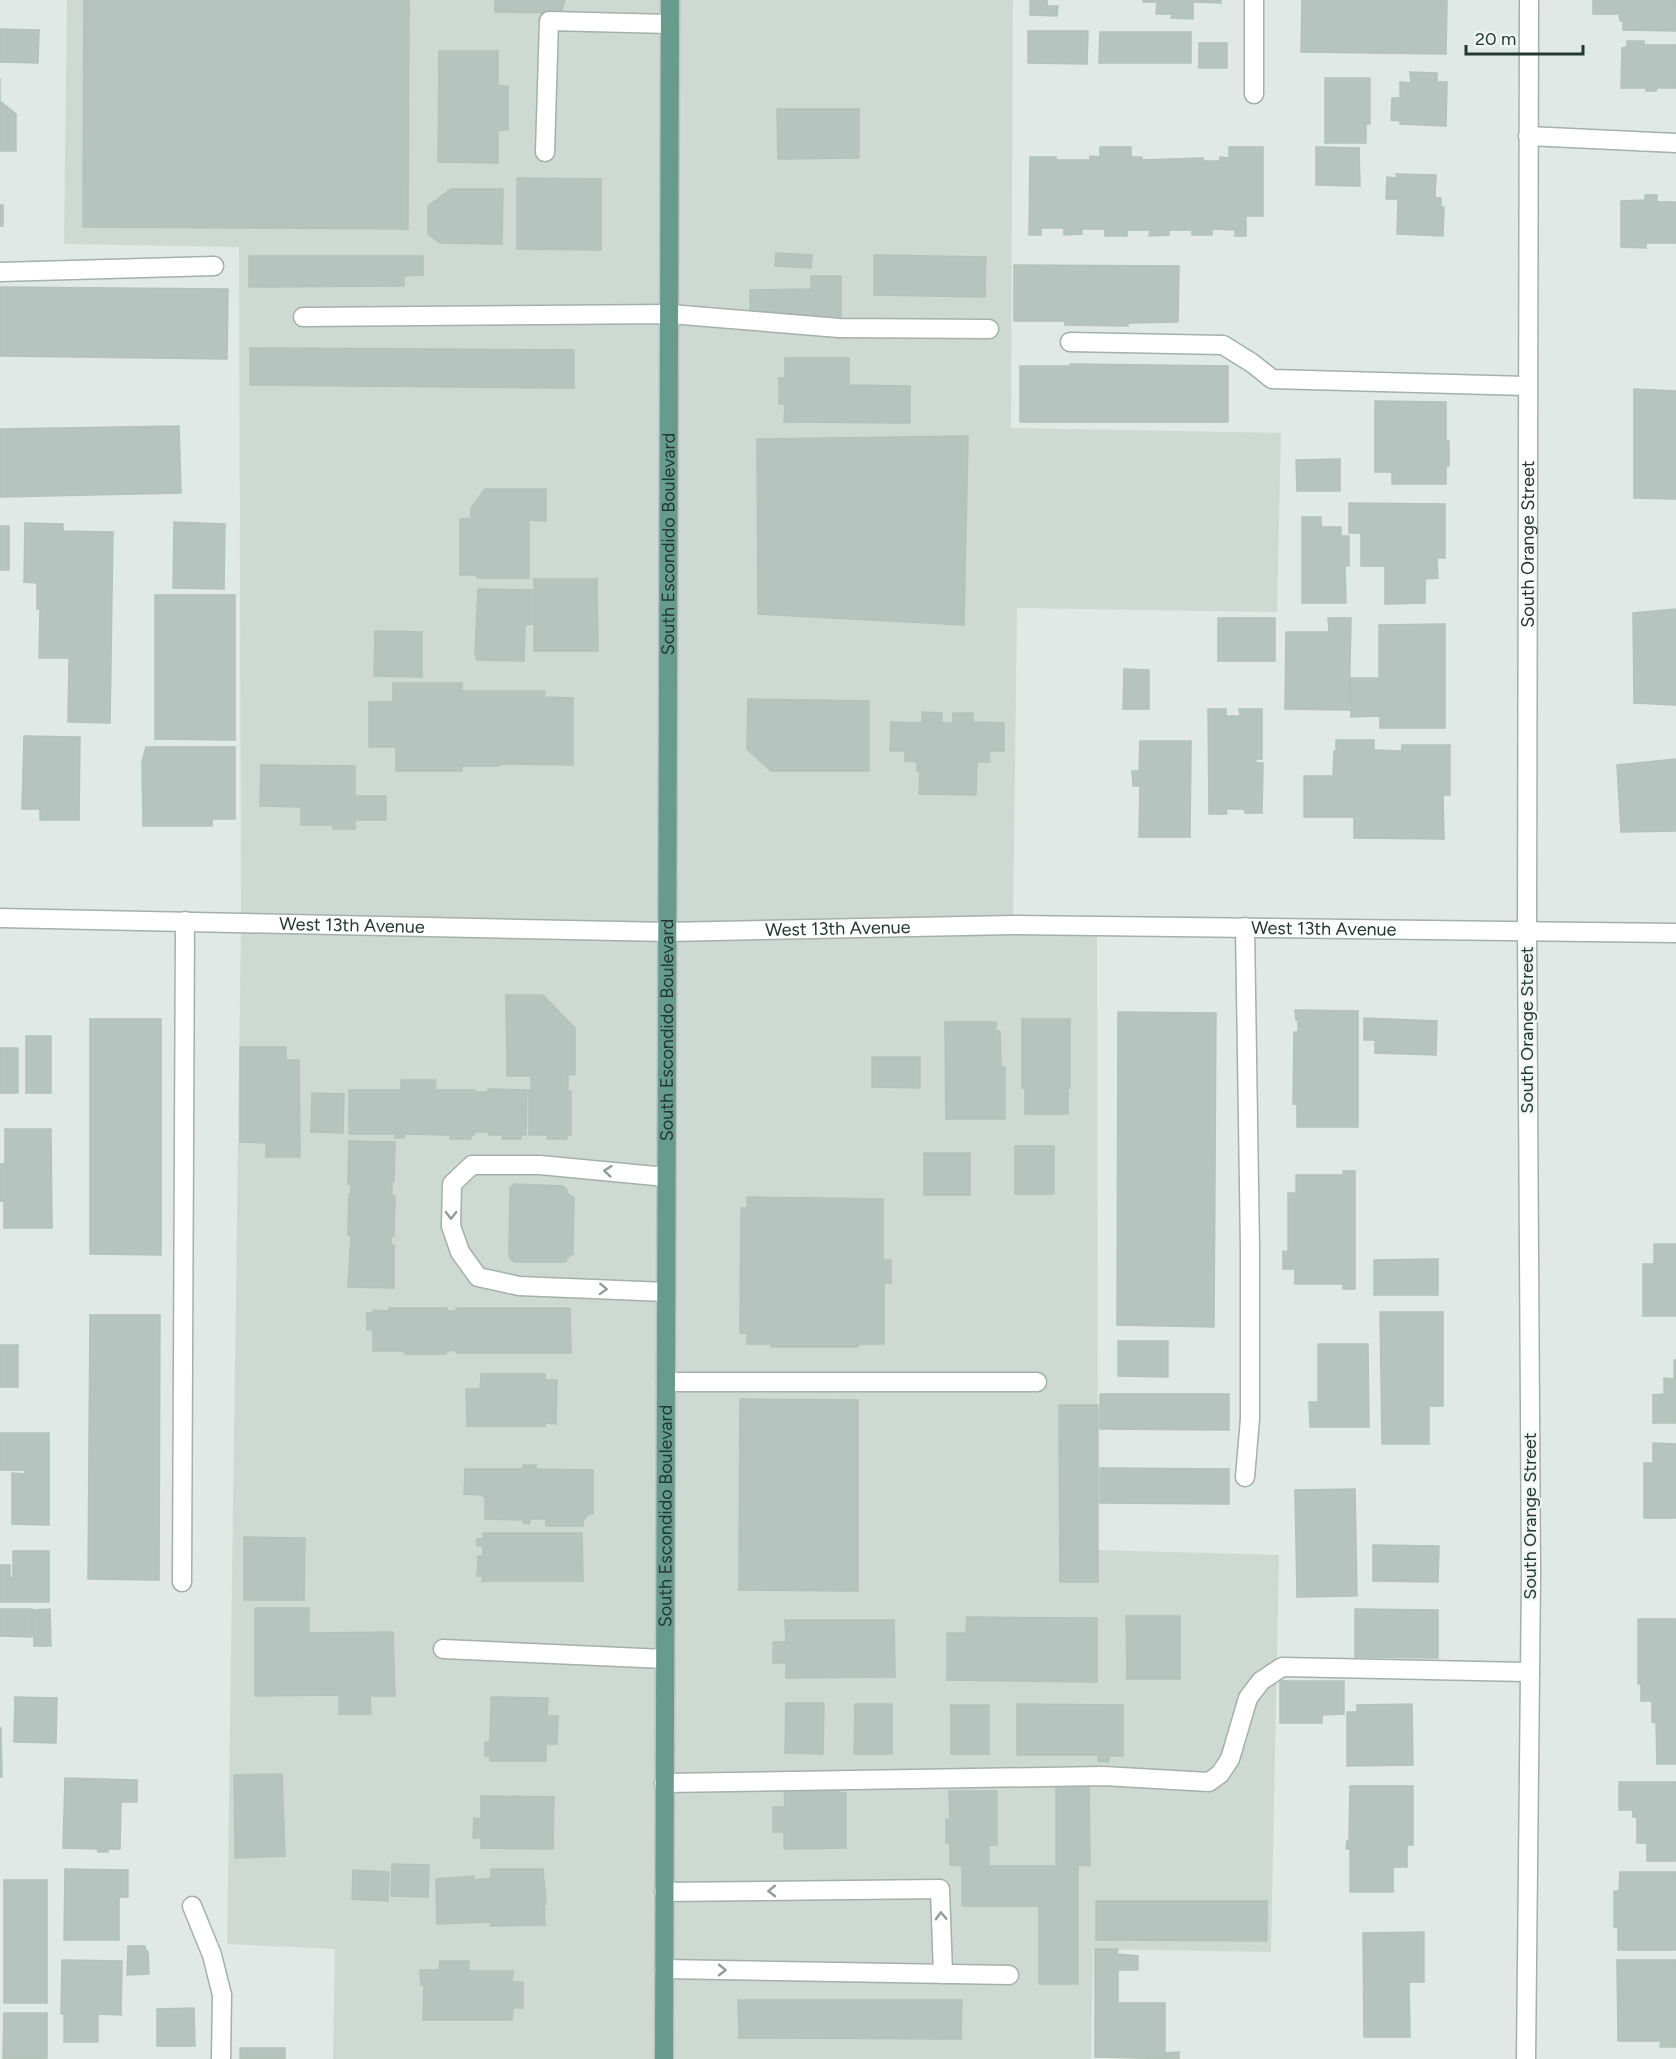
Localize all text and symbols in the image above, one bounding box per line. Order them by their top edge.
scale bar [1466,18,1583,56]
text: 20 m [1475,28,1516,50]
street label: South Escondido Boulevard [657,433,680,655]
street label: South Orange Street [1517,460,1539,628]
street label: West 13th Avenue [279,913,425,938]
street label: West 13th Avenue [765,916,911,941]
street label: West 13th Avenue [1251,917,1397,941]
street label: South Escondido Boulevard [656,919,678,1141]
street label: South Orange Street [1516,946,1538,1114]
one-way arrow [603,1165,612,1178]
one-way arrow [445,1211,457,1220]
one-way arrow [598,1283,607,1296]
street label: South Escondido Boulevard [654,1405,677,1627]
street label: South Orange Street [1519,1432,1541,1600]
one-way arrow [768,1885,777,1897]
one-way arrow [935,1911,948,1920]
one-way arrow [718,1964,727,1976]

